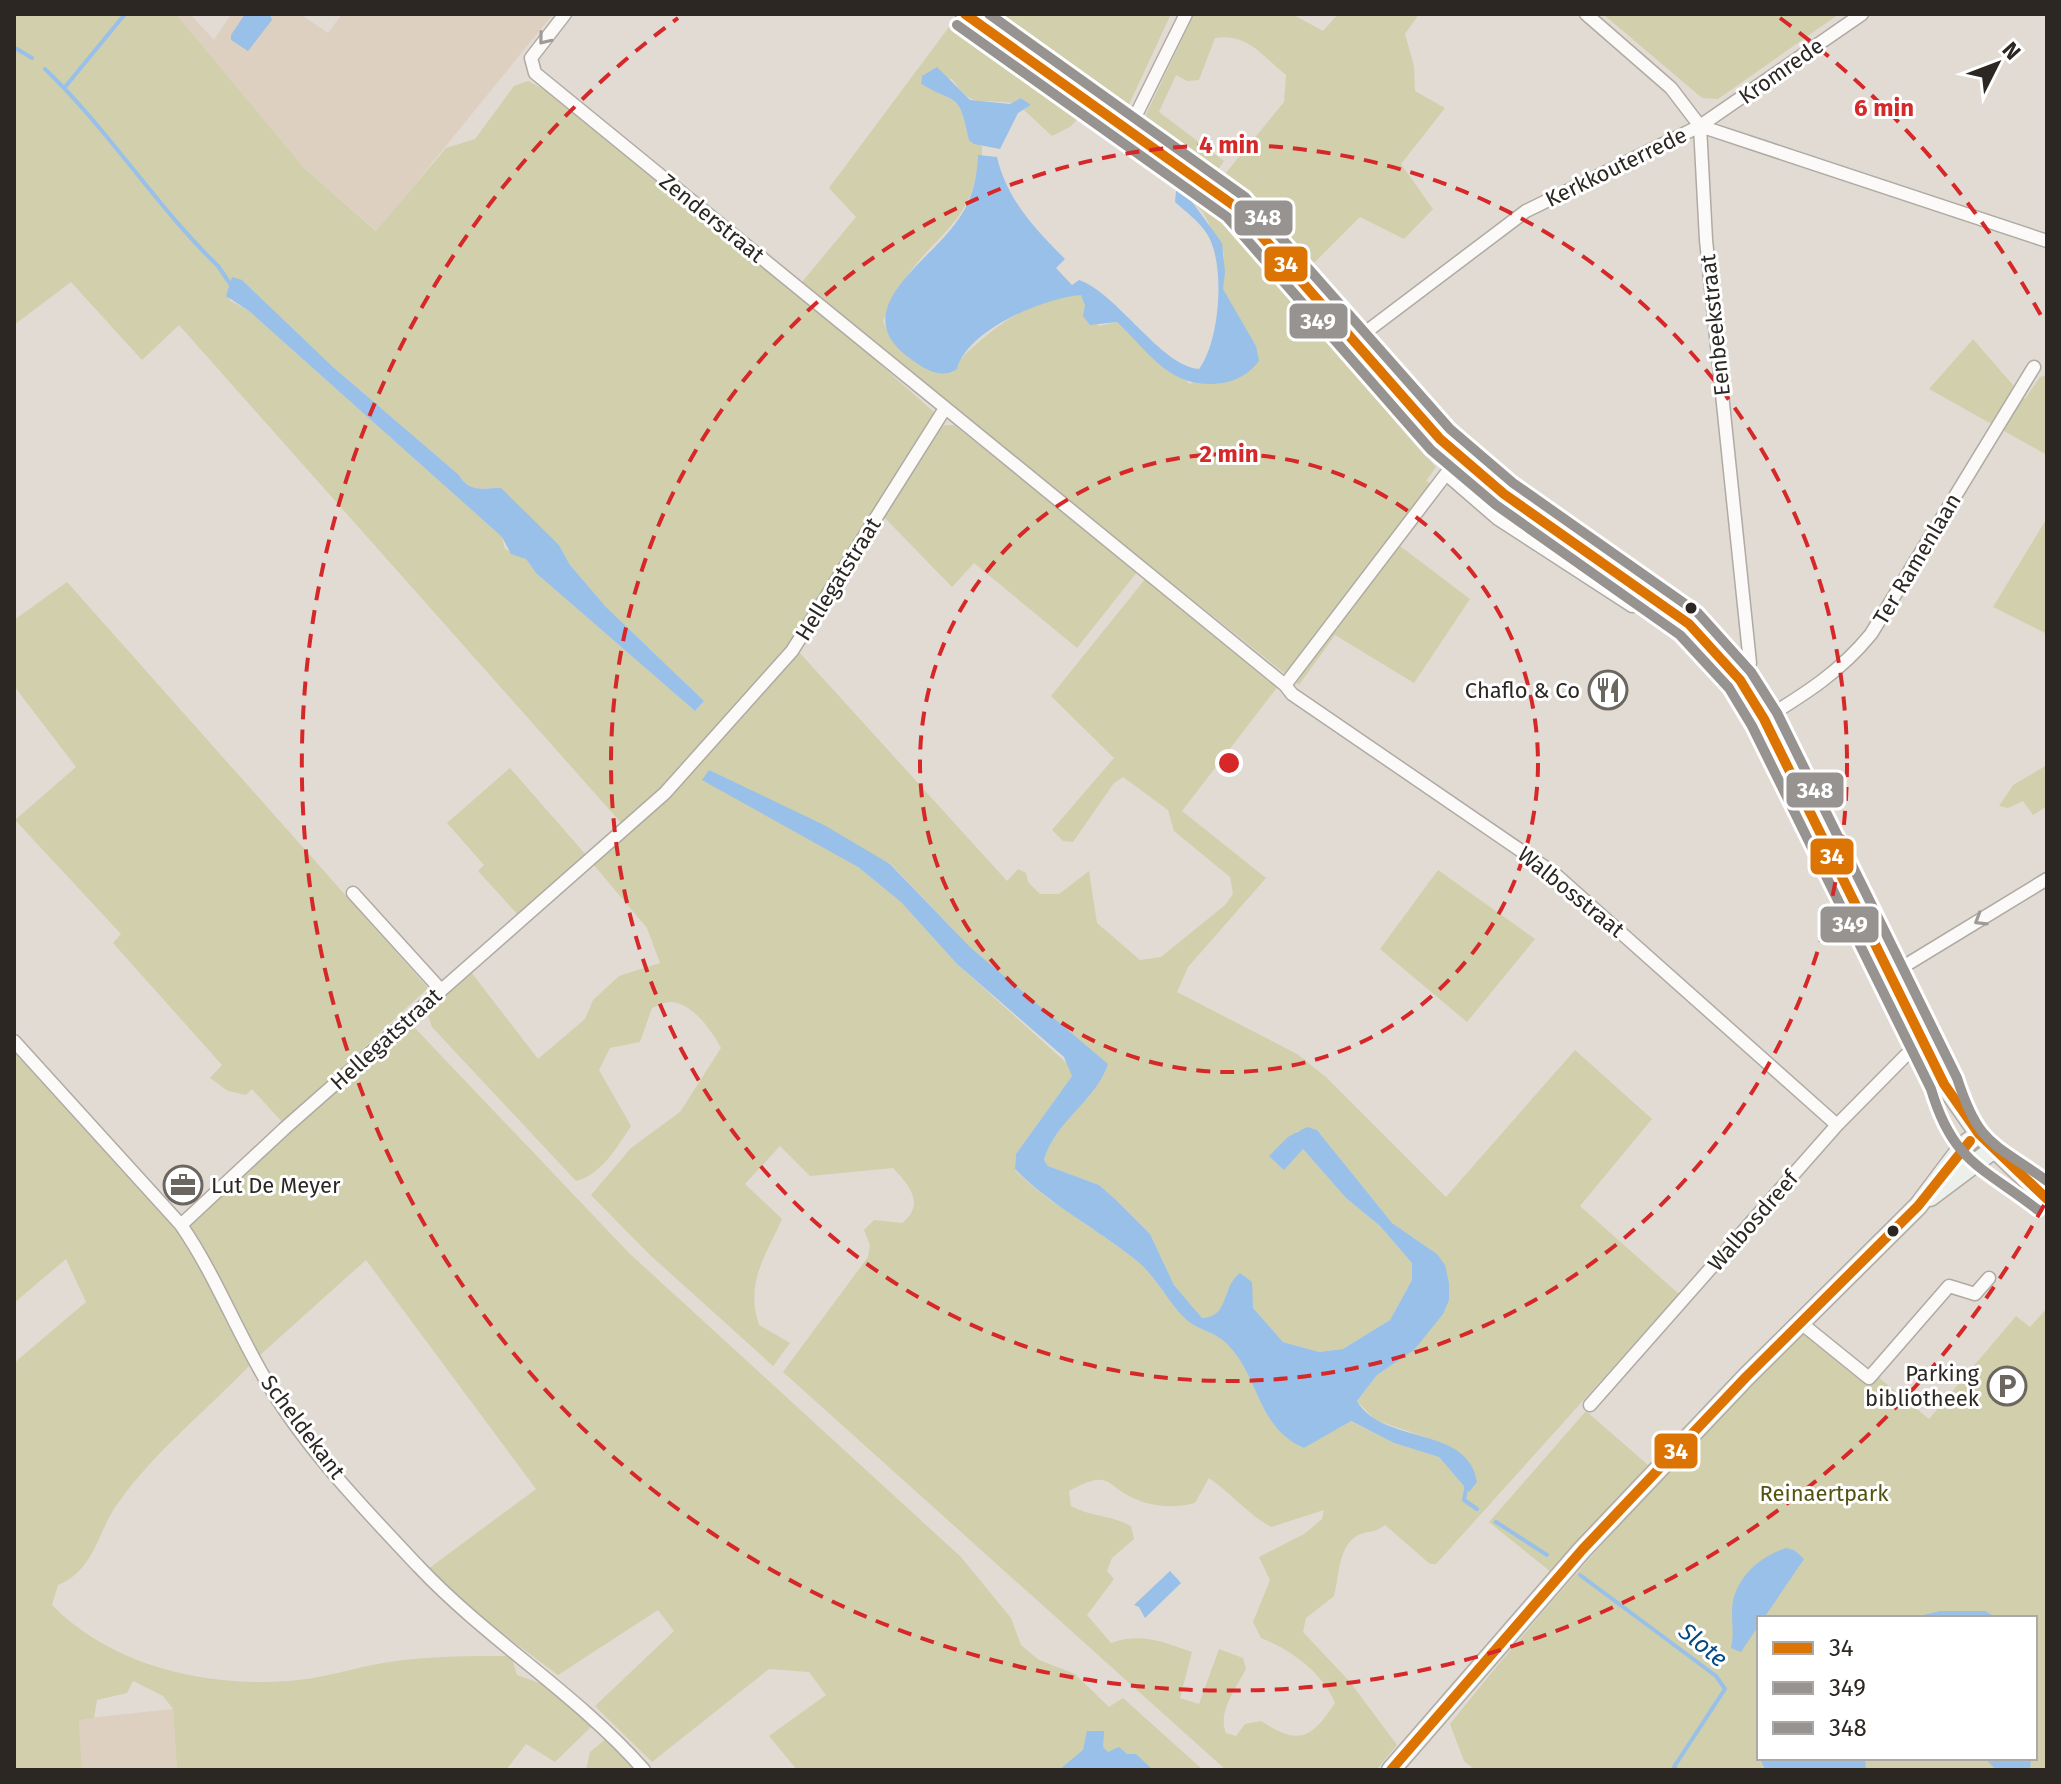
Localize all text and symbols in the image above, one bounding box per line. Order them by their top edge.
north arrow [1957,24,2037,104]
one-way arrow [540,30,554,45]
street label: Kromrede [1733,32,1829,110]
text: N [1997,36,2026,65]
text: 6 min [1854,94,1914,122]
street label: Kerkkouterrede [1541,121,1691,213]
text: 4 min [1199,131,1259,159]
street label: Zenderstraat [654,168,770,268]
line badge: 348 [1233,199,1294,237]
text: 348 [1244,204,1282,231]
line badge: 34 [1263,245,1309,283]
text: 34 [1273,251,1298,278]
street label: Eenbeekstraat [1694,253,1736,397]
line badge: 349 [1288,302,1349,340]
text: 349 [1299,308,1336,335]
text: 2 min [1200,440,1259,468]
street label: Ter Ramenlaan [1867,488,1967,630]
street label: Hellegatstraat [789,512,887,646]
unlabelled marker [1683,600,1699,616]
restaurant icon: Chaflo & Co [1587,669,1629,711]
place label: Chaflo & Co [1465,677,1580,704]
centre of rings [1215,749,1243,777]
line badge: 348 [1785,771,1845,809]
text: 348 [1796,777,1834,804]
line badge: 34 [1809,837,1855,876]
street label: Walbosstraat [1512,841,1630,943]
text: 34 [1819,843,1844,870]
line badge: 349 [1819,905,1880,944]
one-way arrow [1974,910,1989,926]
text: 349 [1831,911,1868,938]
street label: Hellegatstraat [325,982,447,1096]
office icon: Lut De Meyer [162,1164,204,1206]
street label: Walbosdreef [1702,1164,1805,1277]
place label: Lut De Meyer [211,1172,341,1199]
unlabelled marker [1885,1223,1901,1239]
place label: Parking bibliotheek [1865,1360,1980,1412]
parking icon: Parking bibliotheek [1986,1365,2028,1407]
street label: Scheldekant [255,1370,351,1484]
line badge: 34 [1653,1432,1699,1470]
text: 34 [1663,1438,1688,1465]
park label: Reinaertpark [1759,1480,1889,1507]
water label: Slote [1672,1616,1733,1673]
legend [1757,1616,2037,1760]
text: 34 [1829,1634,1854,1662]
text: 349 [1829,1674,1866,1702]
text: 348 [1829,1714,1867,1742]

